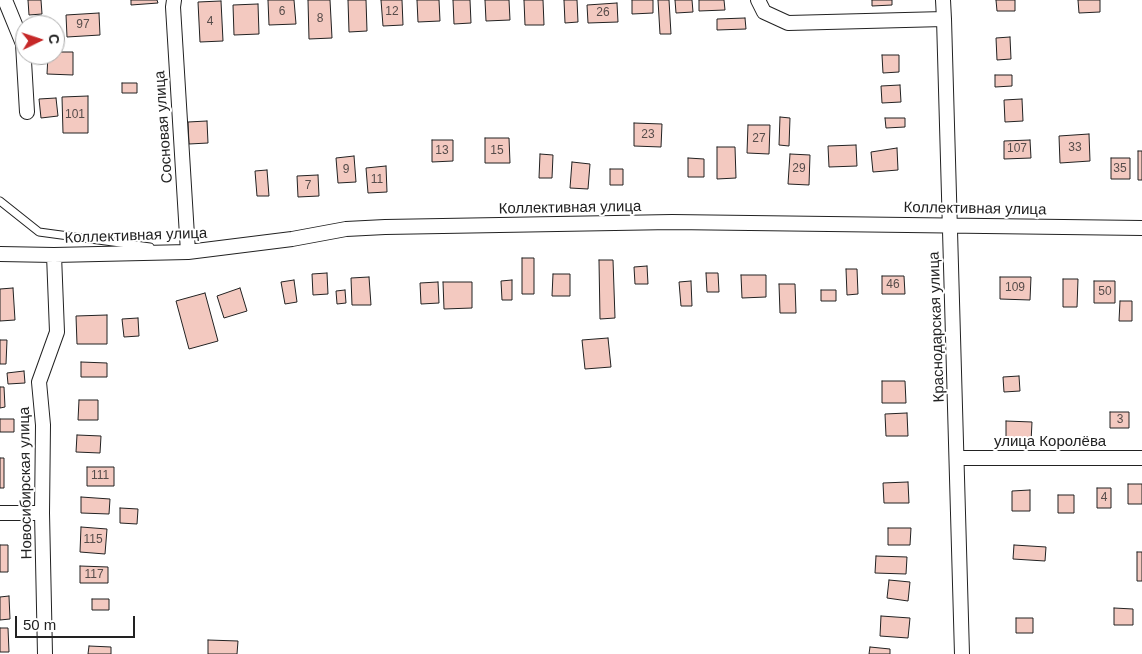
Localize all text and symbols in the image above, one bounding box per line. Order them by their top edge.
house number: 6 [279,5,285,19]
house number: 12 [385,5,399,19]
house number: 26 [596,6,610,20]
house number: 8 [317,12,323,26]
north arrow [15,15,65,65]
house number: 4 [207,15,213,29]
house number: 97 [76,18,90,32]
text: С [46,33,62,45]
street label: Сосновая улица [151,70,177,184]
house number: 101 [65,108,85,122]
house number: 23 [641,128,655,142]
house number: 27 [752,132,766,146]
house number: 33 [1068,141,1082,155]
house number: 107 [1007,142,1027,156]
house number: 13 [435,144,449,158]
house number: 15 [490,144,504,158]
house number: 29 [792,162,806,176]
house number: 35 [1113,162,1127,176]
house number: 9 [343,163,349,177]
house number: 11 [371,173,383,187]
house number: 7 [305,179,311,193]
street label: Коллективная улица [499,198,641,218]
street label: Коллективная улица [904,199,1046,219]
street label: Коллективная улица [64,225,208,247]
street label: Краснодарская улица [925,251,949,403]
house number: 46 [886,278,900,292]
house number: 109 [1005,281,1025,295]
house number: 50 [1098,285,1112,299]
street label: Новосибирская улица [16,406,36,560]
house number: 3 [1117,413,1123,427]
street label: улица Королёва [994,433,1106,451]
house number: 111 [91,469,109,483]
house number: 4 [1101,491,1107,505]
house number: 115 [83,533,103,547]
house number: 117 [84,568,104,582]
scale bar [18,606,138,638]
text: 50 m [23,616,56,633]

